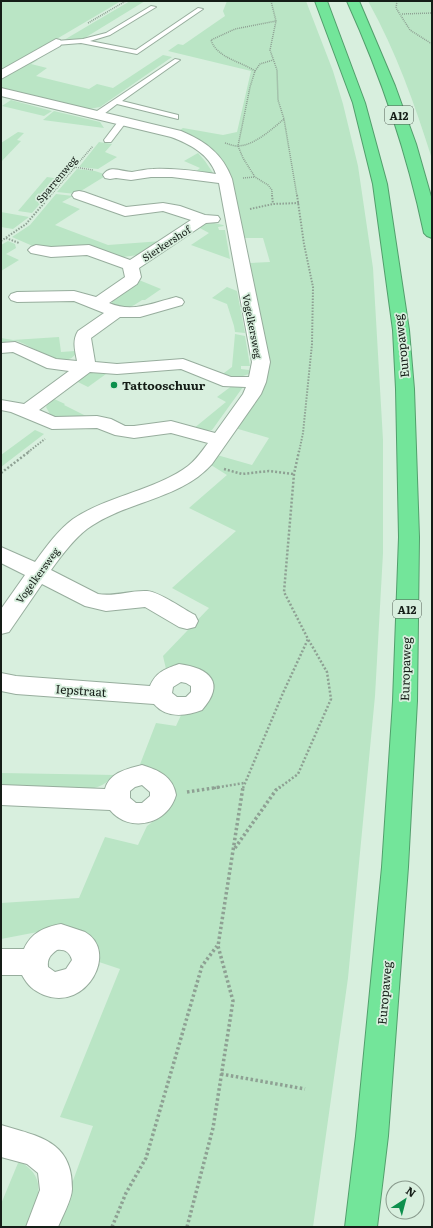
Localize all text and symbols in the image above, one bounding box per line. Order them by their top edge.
road number: A12 [385,106,413,124]
street label: Sparrenweg [32,152,80,206]
street label: Sierkershof [139,221,194,264]
street label: Vogelkersweg [239,292,267,360]
street label: Europaweg [389,313,413,379]
place label: Tattooschuur [122,376,206,394]
marker: Tattooschuur [109,380,119,390]
street label: Vogelkersweg [12,544,63,606]
road number: A12 [393,600,421,618]
street label: Europaweg [395,636,415,701]
street label: Iepstraat [55,679,107,701]
street label: Europaweg [372,960,396,1026]
north arrow [385,1180,425,1220]
text: N [403,1182,420,1200]

